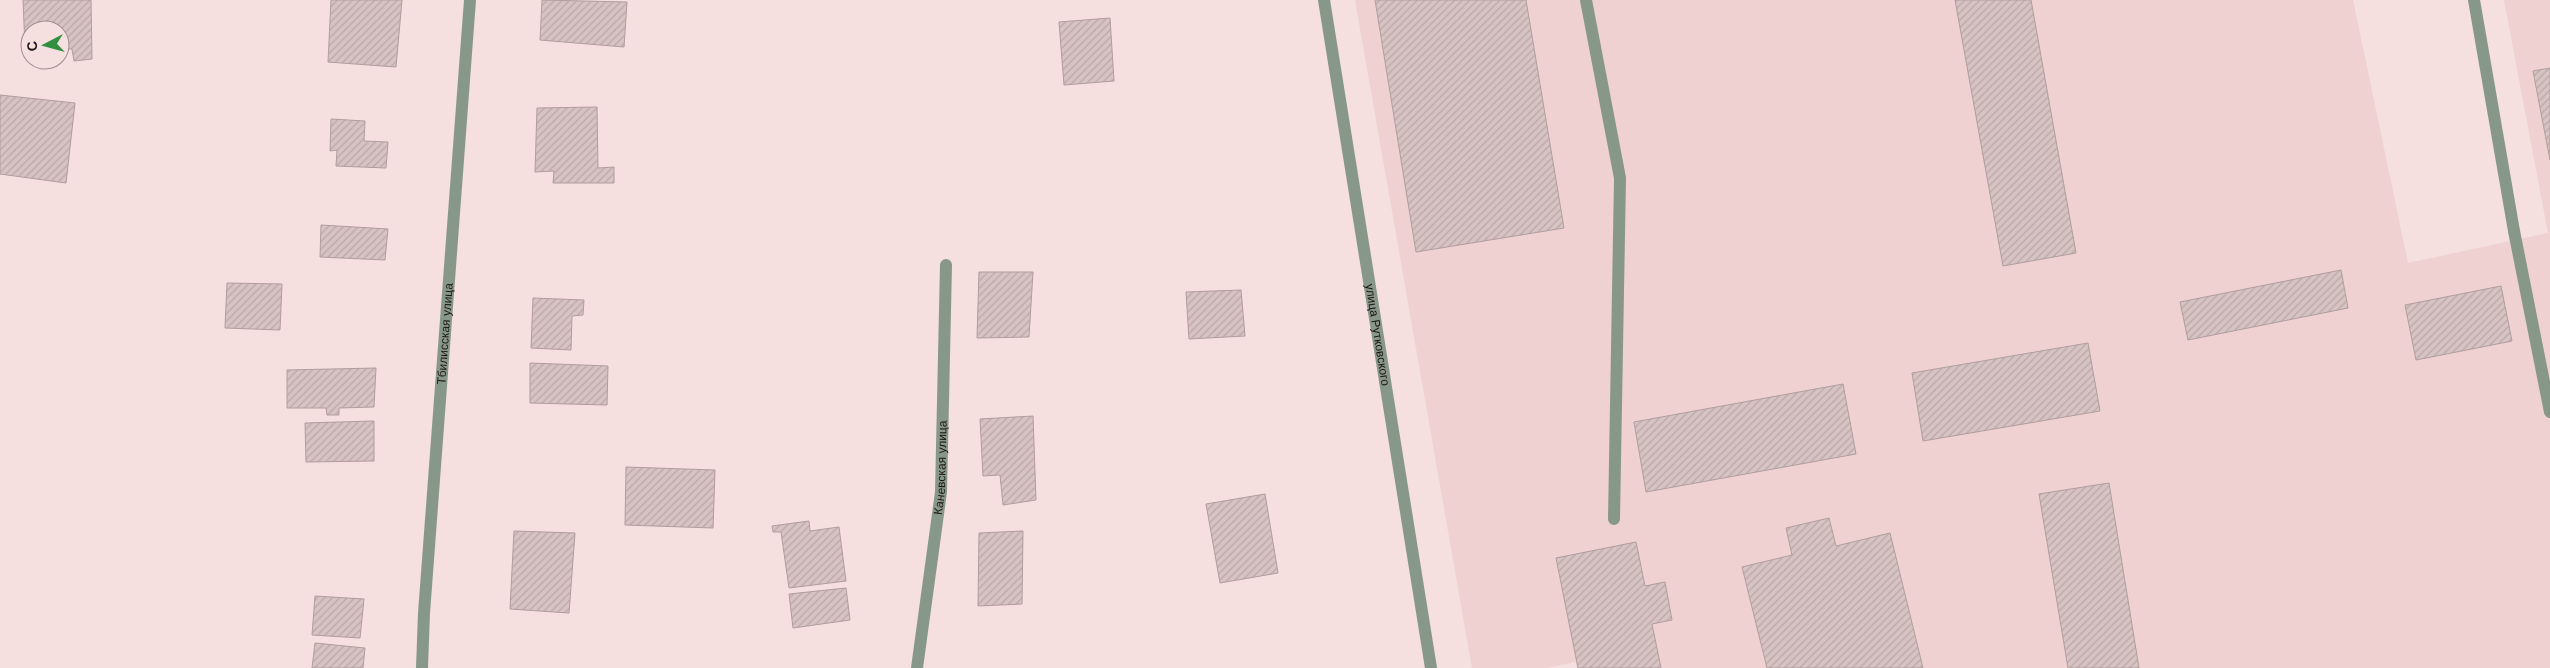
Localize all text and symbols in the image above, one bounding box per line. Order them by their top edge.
north arrow [20,20,70,70]
text: С [24,40,41,52]
street label: Тбилисская улица [434,282,456,385]
street label: улица Рутковского [1363,283,1393,387]
street label: Каневская улица [931,420,950,516]

